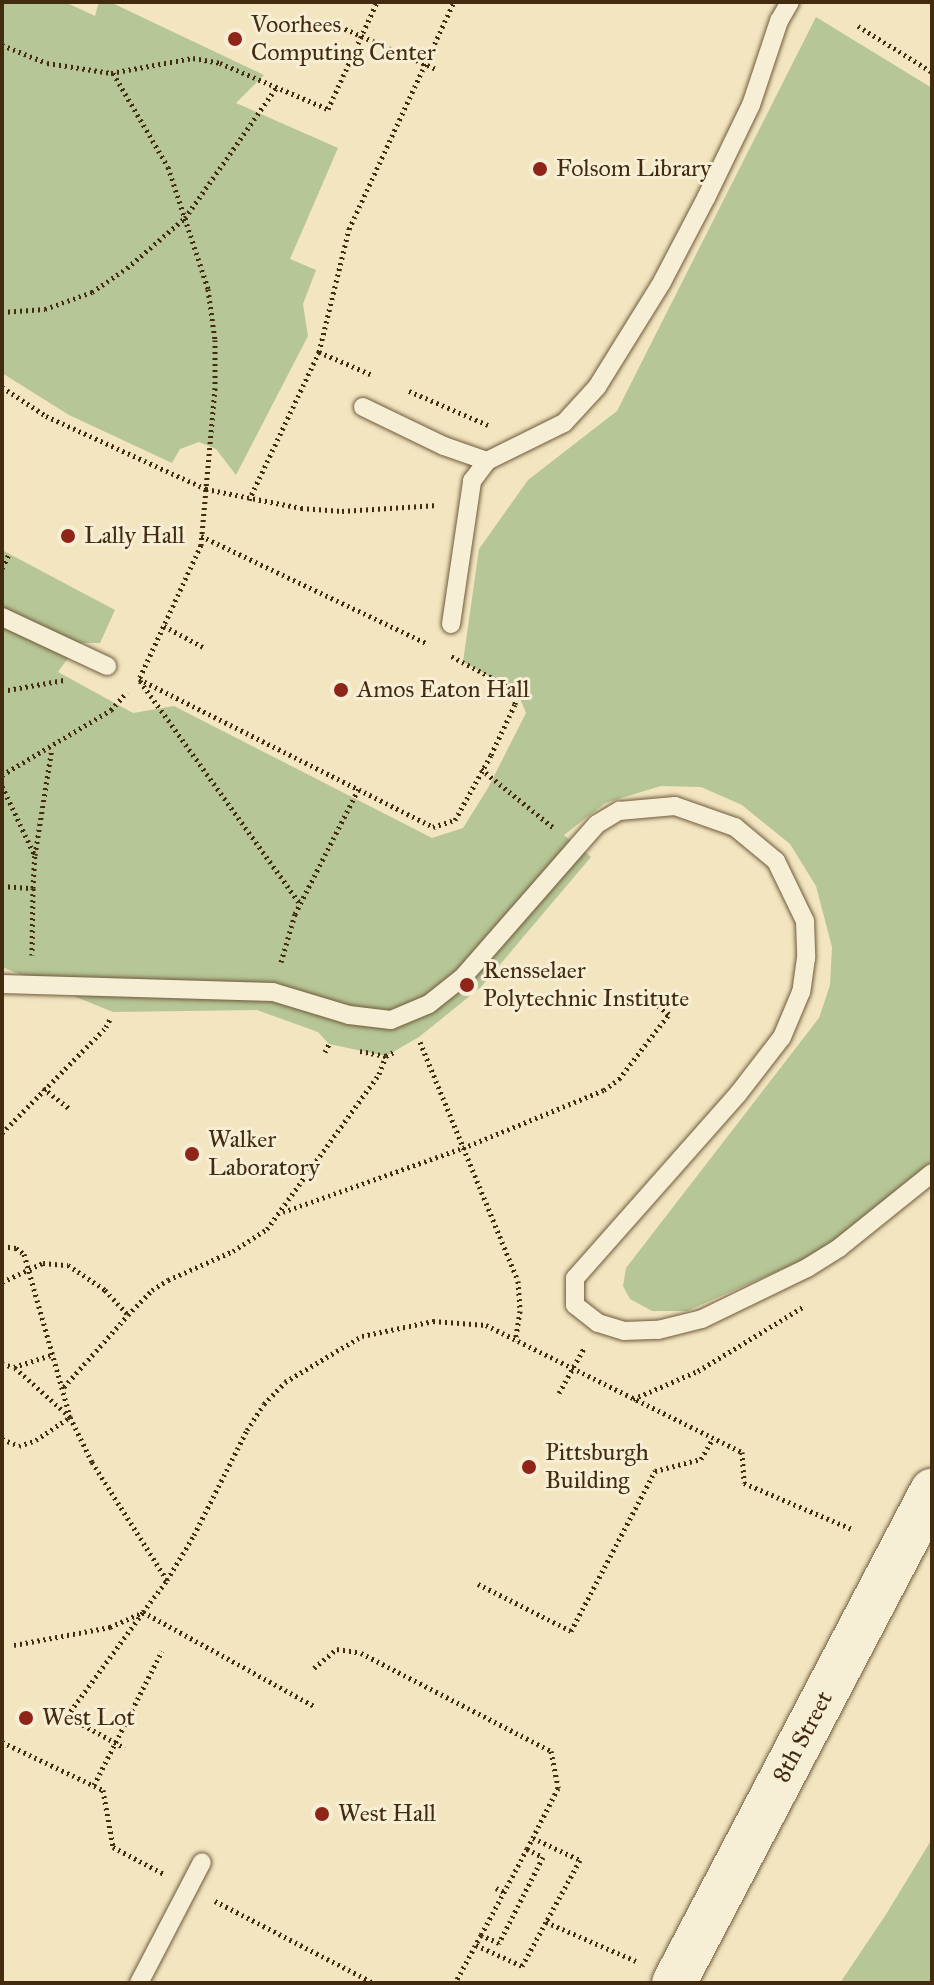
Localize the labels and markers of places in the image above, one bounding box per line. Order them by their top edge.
place label: Voorhees Computing Center [251,11,436,67]
marker: Voorhees Computing Center [226,30,244,48]
place label: Folsom Library [556,155,711,183]
marker: Folsom Library [531,160,549,178]
place label: Lally Hall [84,522,185,550]
marker: Lally Hall [59,527,77,545]
place label: Amos Eaton Hall [357,676,530,704]
marker: Amos Eaton Hall [332,681,350,699]
place label: Rensselaer Polytechnic Institute [483,957,689,1013]
marker: Rensselaer Polytechnic Institute [458,976,476,994]
place label: Walker Laboratory [208,1126,320,1182]
marker: Walker Laboratory [183,1145,201,1163]
place label: Pittsburgh Building [545,1439,649,1495]
marker: Pittsburgh Building [520,1458,538,1476]
place label: West Lot [42,1704,135,1732]
marker: West Lot [17,1709,35,1727]
place label: West Hall [338,1800,436,1828]
marker: West Hall [313,1805,331,1823]

